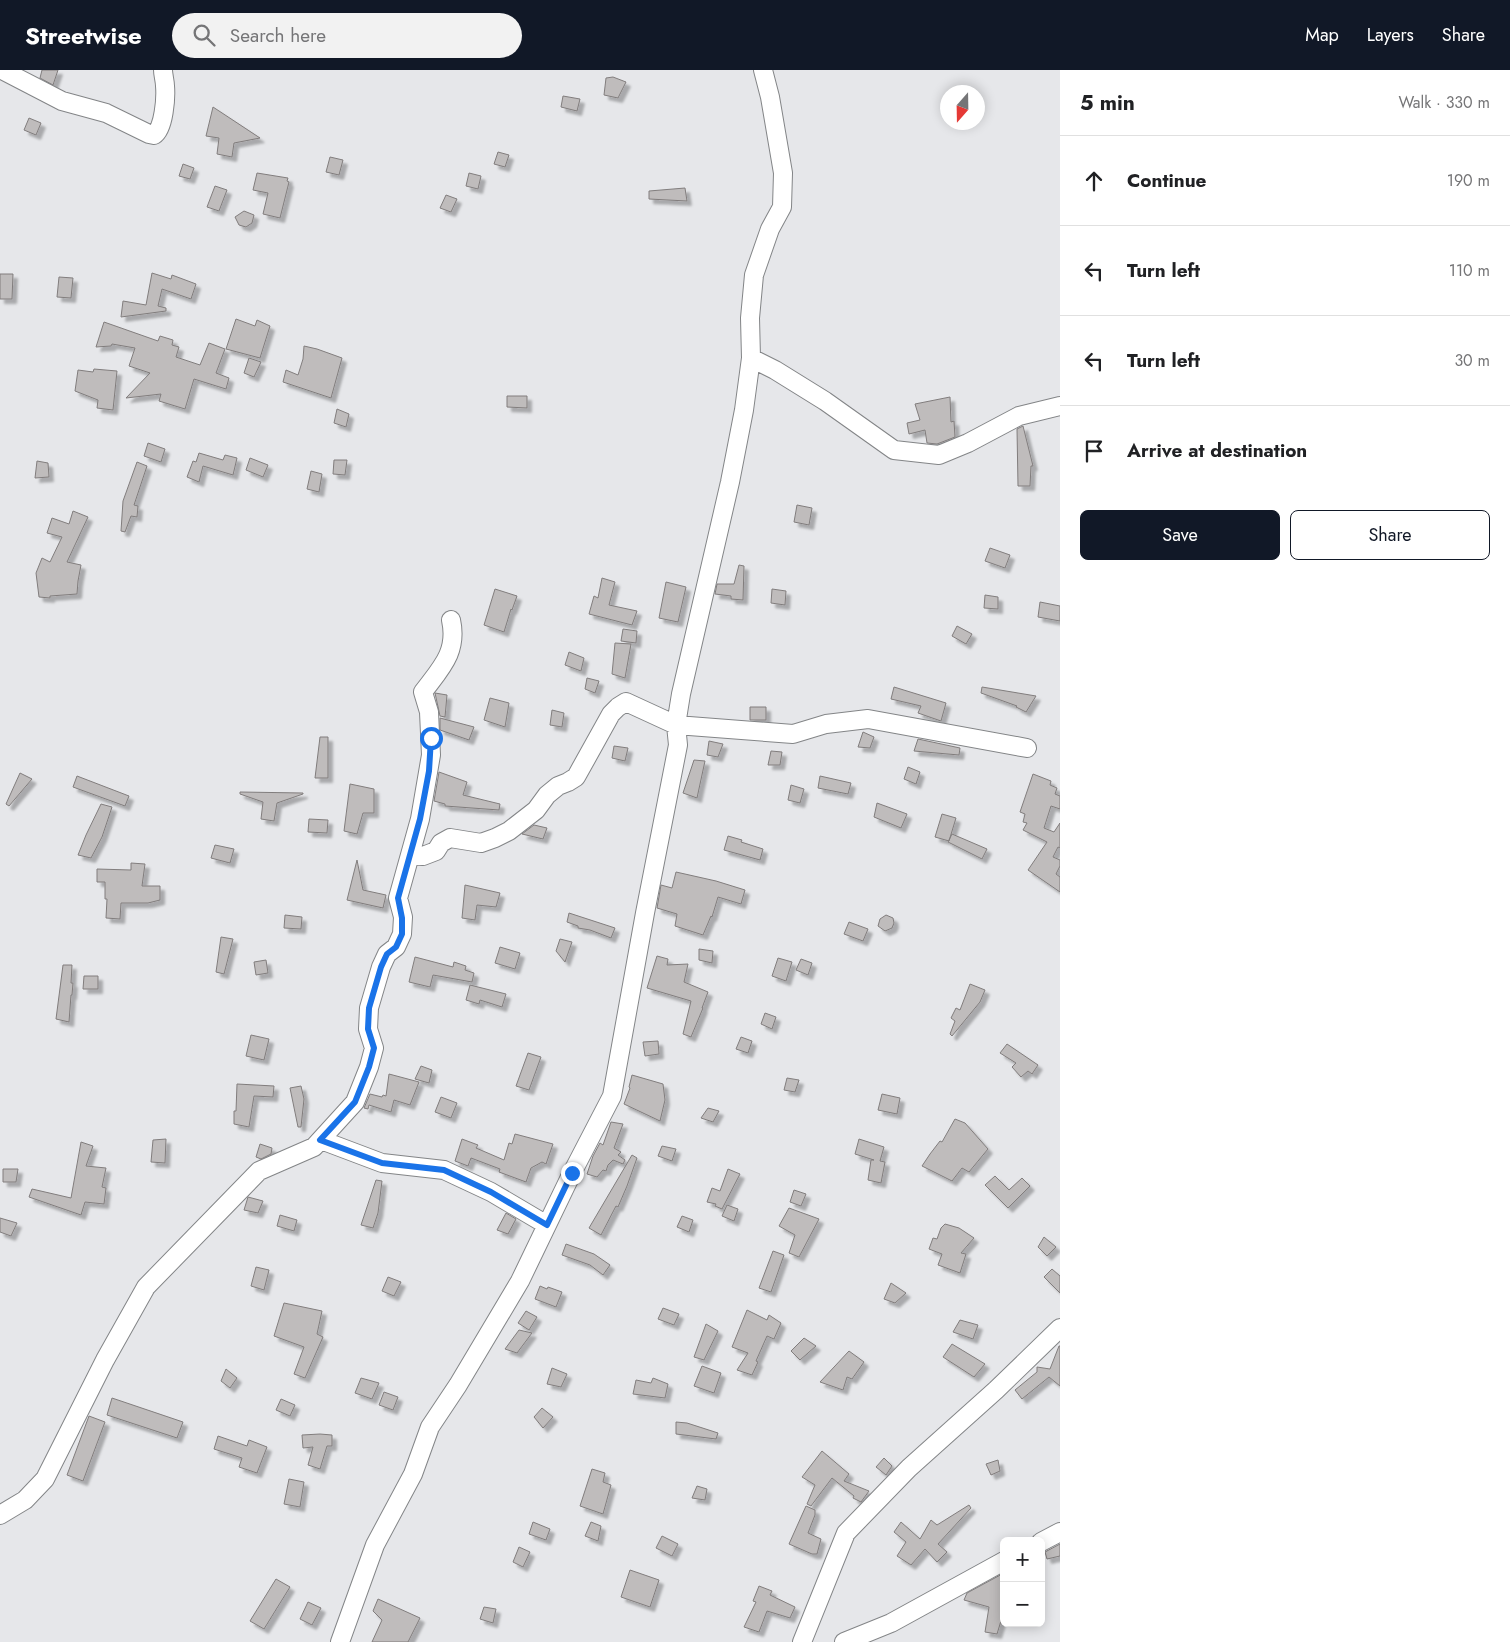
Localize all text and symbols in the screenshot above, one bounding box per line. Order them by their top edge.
search box [172,13,522,58]
text: Streetwise [25,18,142,53]
icon: search [190,21,218,49]
text: Search here [230,22,326,49]
text: Map [1305,22,1339,48]
text: Layers [1367,22,1414,48]
text: Share [1442,22,1485,48]
north arrow [940,85,985,130]
text: 5 min [1080,88,1135,118]
text: Walk · 330 m [1399,91,1490,114]
icon: ahead [1080,167,1108,195]
text: Continue [1127,167,1206,194]
text: 190 m [1447,169,1490,192]
icon: left [1080,257,1108,285]
text: Turn left [1127,257,1200,284]
text: 110 m [1449,259,1490,282]
icon: left [1080,347,1108,375]
text: Turn left [1127,347,1200,374]
text: 30 m [1454,349,1490,372]
icon: arrive [1080,437,1108,465]
text: Arrive at destination [1127,437,1307,464]
button: Save [1080,510,1280,560]
button: Share [1290,510,1490,560]
route start [420,727,443,750]
route end [561,1162,584,1185]
map controls [1000,1537,1045,1627]
button: + [1000,1537,1045,1582]
button: − [1000,1582,1045,1627]

